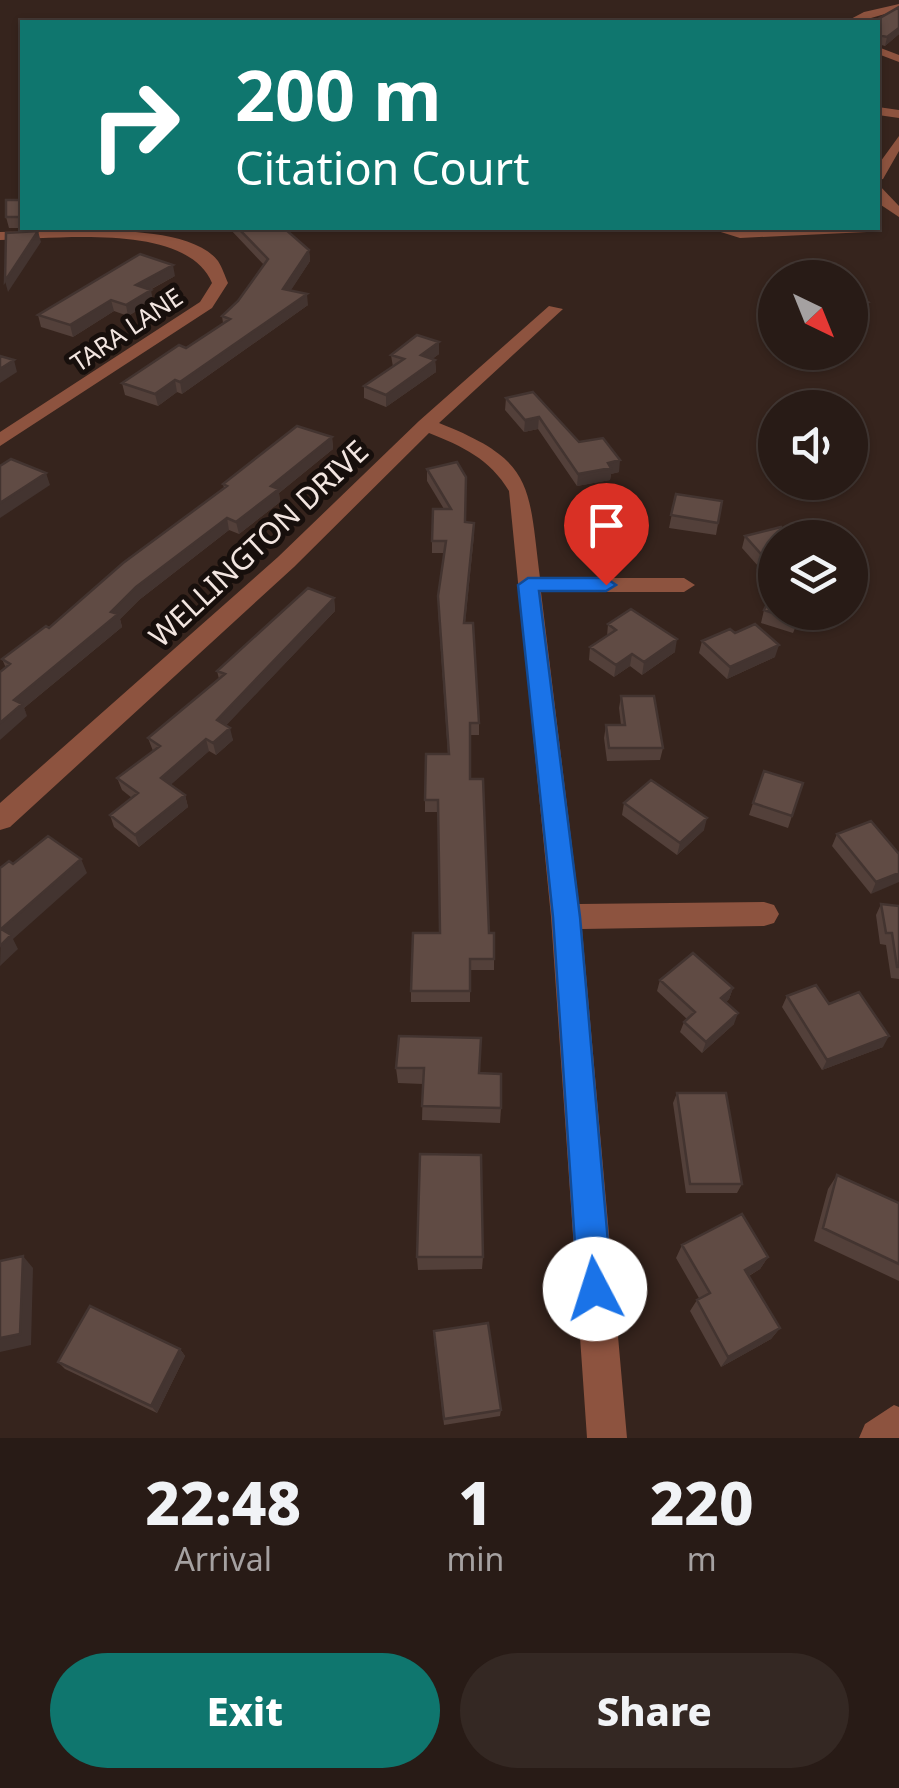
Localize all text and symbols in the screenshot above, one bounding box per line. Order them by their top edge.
text: 200 m [235,46,442,142]
icon: right [70,60,200,190]
text: Citation Court [235,137,529,198]
north arrow [758,260,868,370]
map controls [758,260,868,630]
street label: TARA LANE [63,279,189,379]
button: sound [758,390,868,500]
street label: WELLINGTON DRIVE [139,430,377,656]
pin [564,483,649,586]
icon: arrive [579,498,634,553]
button: layers [758,520,868,630]
position arrow [543,1237,647,1341]
text: 22:48 [145,1461,301,1543]
text: 1 [458,1461,493,1543]
text: 220 [650,1461,754,1543]
text: Arrival [174,1537,272,1580]
text: min [446,1537,504,1580]
text: m [687,1537,717,1580]
button: Exit [50,1653,440,1768]
button: Share [460,1653,849,1768]

